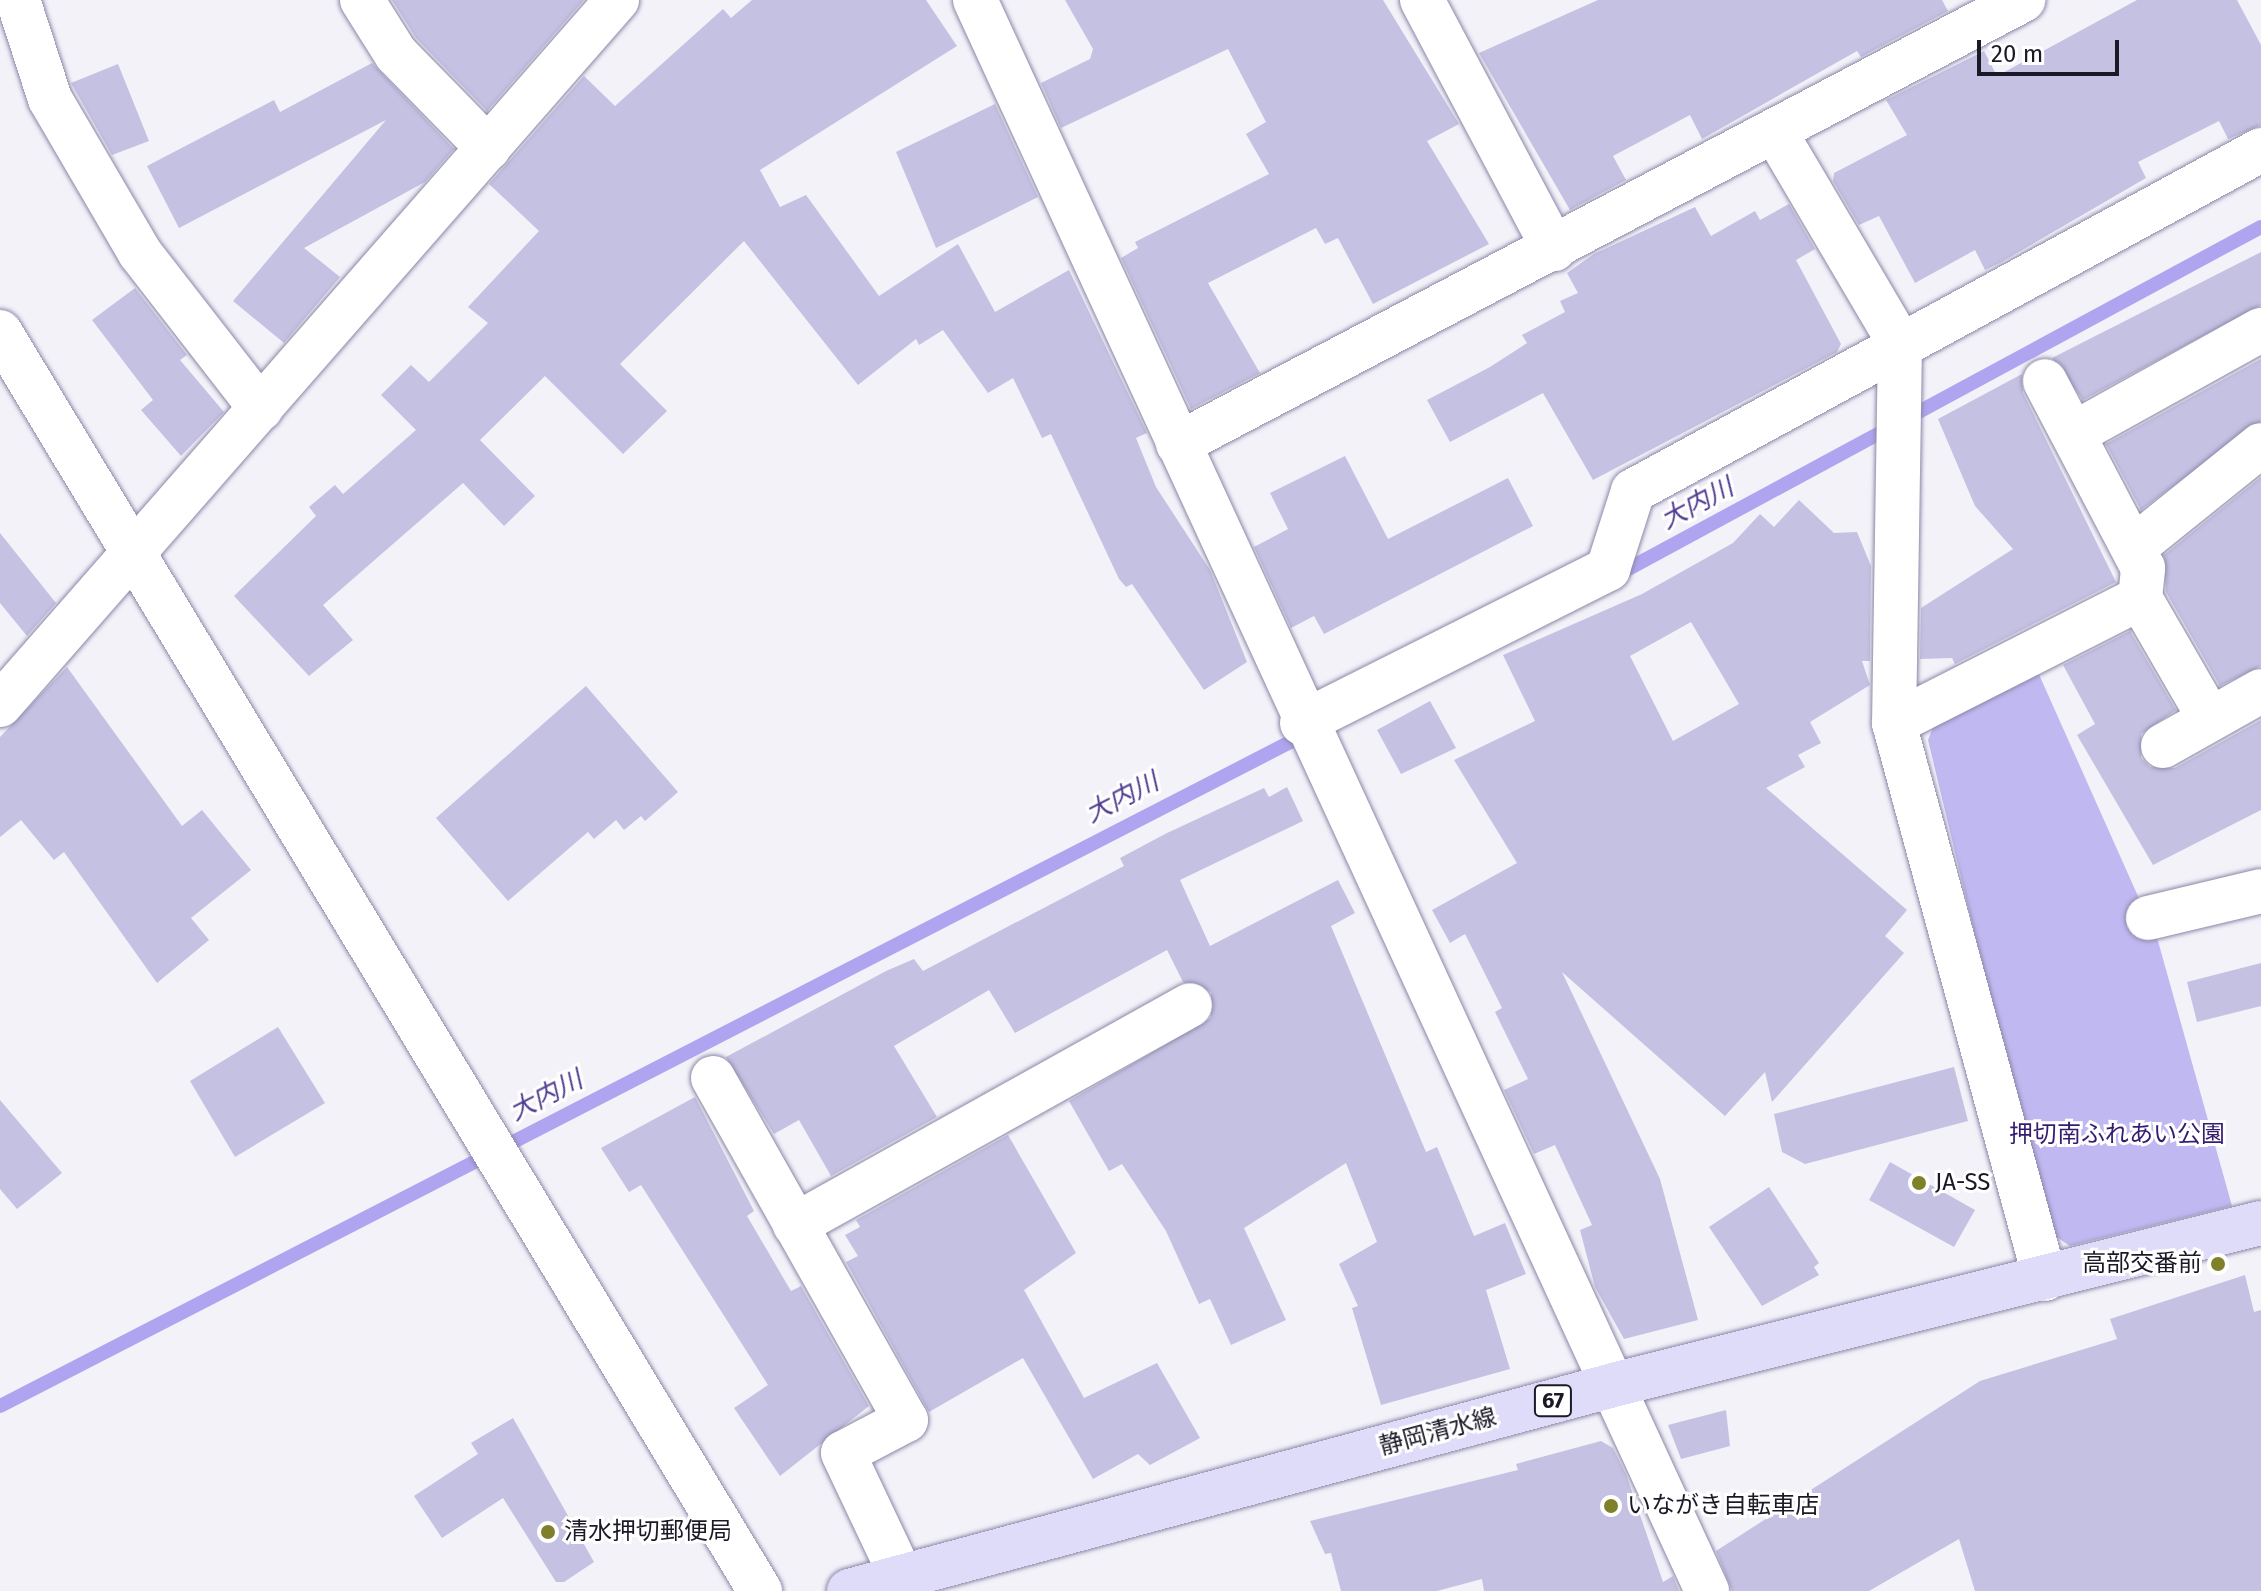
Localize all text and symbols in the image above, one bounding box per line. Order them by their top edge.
scale bar [1981,24,2123,74]
text: 20 m [1991,40,2043,68]
water label: 大内川 [1655,472,1739,536]
water label: 大内川 [1080,766,1164,830]
water label: 大内川 [504,1064,588,1128]
park label: 押切南ふれあい公園 [2009,1121,2225,1149]
place label: JA-SS [1935,1169,1990,1197]
marker: JA-SS [1910,1174,1928,1192]
place label: 高部交番前 [2082,1250,2202,1278]
marker: 高部交番前 [2209,1255,2227,1273]
road number: 67 [1533,1383,1573,1419]
street label: 静岡清水線 [1376,1403,1500,1461]
place label: いながき自転車店 [1627,1492,1819,1520]
marker: いながき自転車店 [1602,1497,1620,1515]
place label: 清水押切郵便局 [564,1518,732,1546]
marker: 清水押切郵便局 [539,1523,557,1541]

